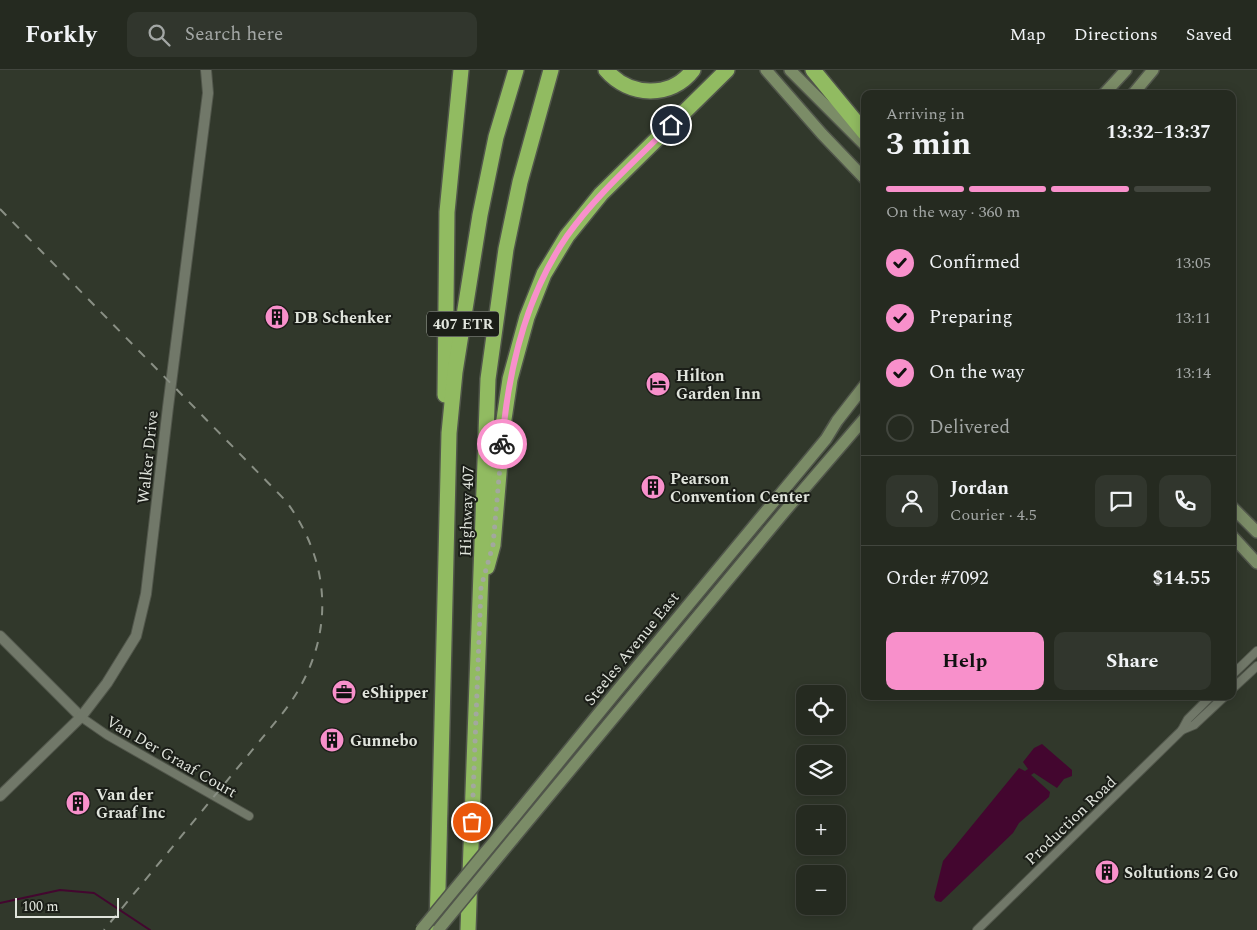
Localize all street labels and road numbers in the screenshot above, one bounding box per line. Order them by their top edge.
road number: 407 ETR [427,312,499,336]
street label: Walker Drive [131,409,165,505]
street label: Highway 407 [453,465,481,557]
street label: Steeles Avenue East [578,586,686,711]
street label: Van Der Graaf Court [102,710,242,804]
street label: Production Road [1019,771,1122,871]

